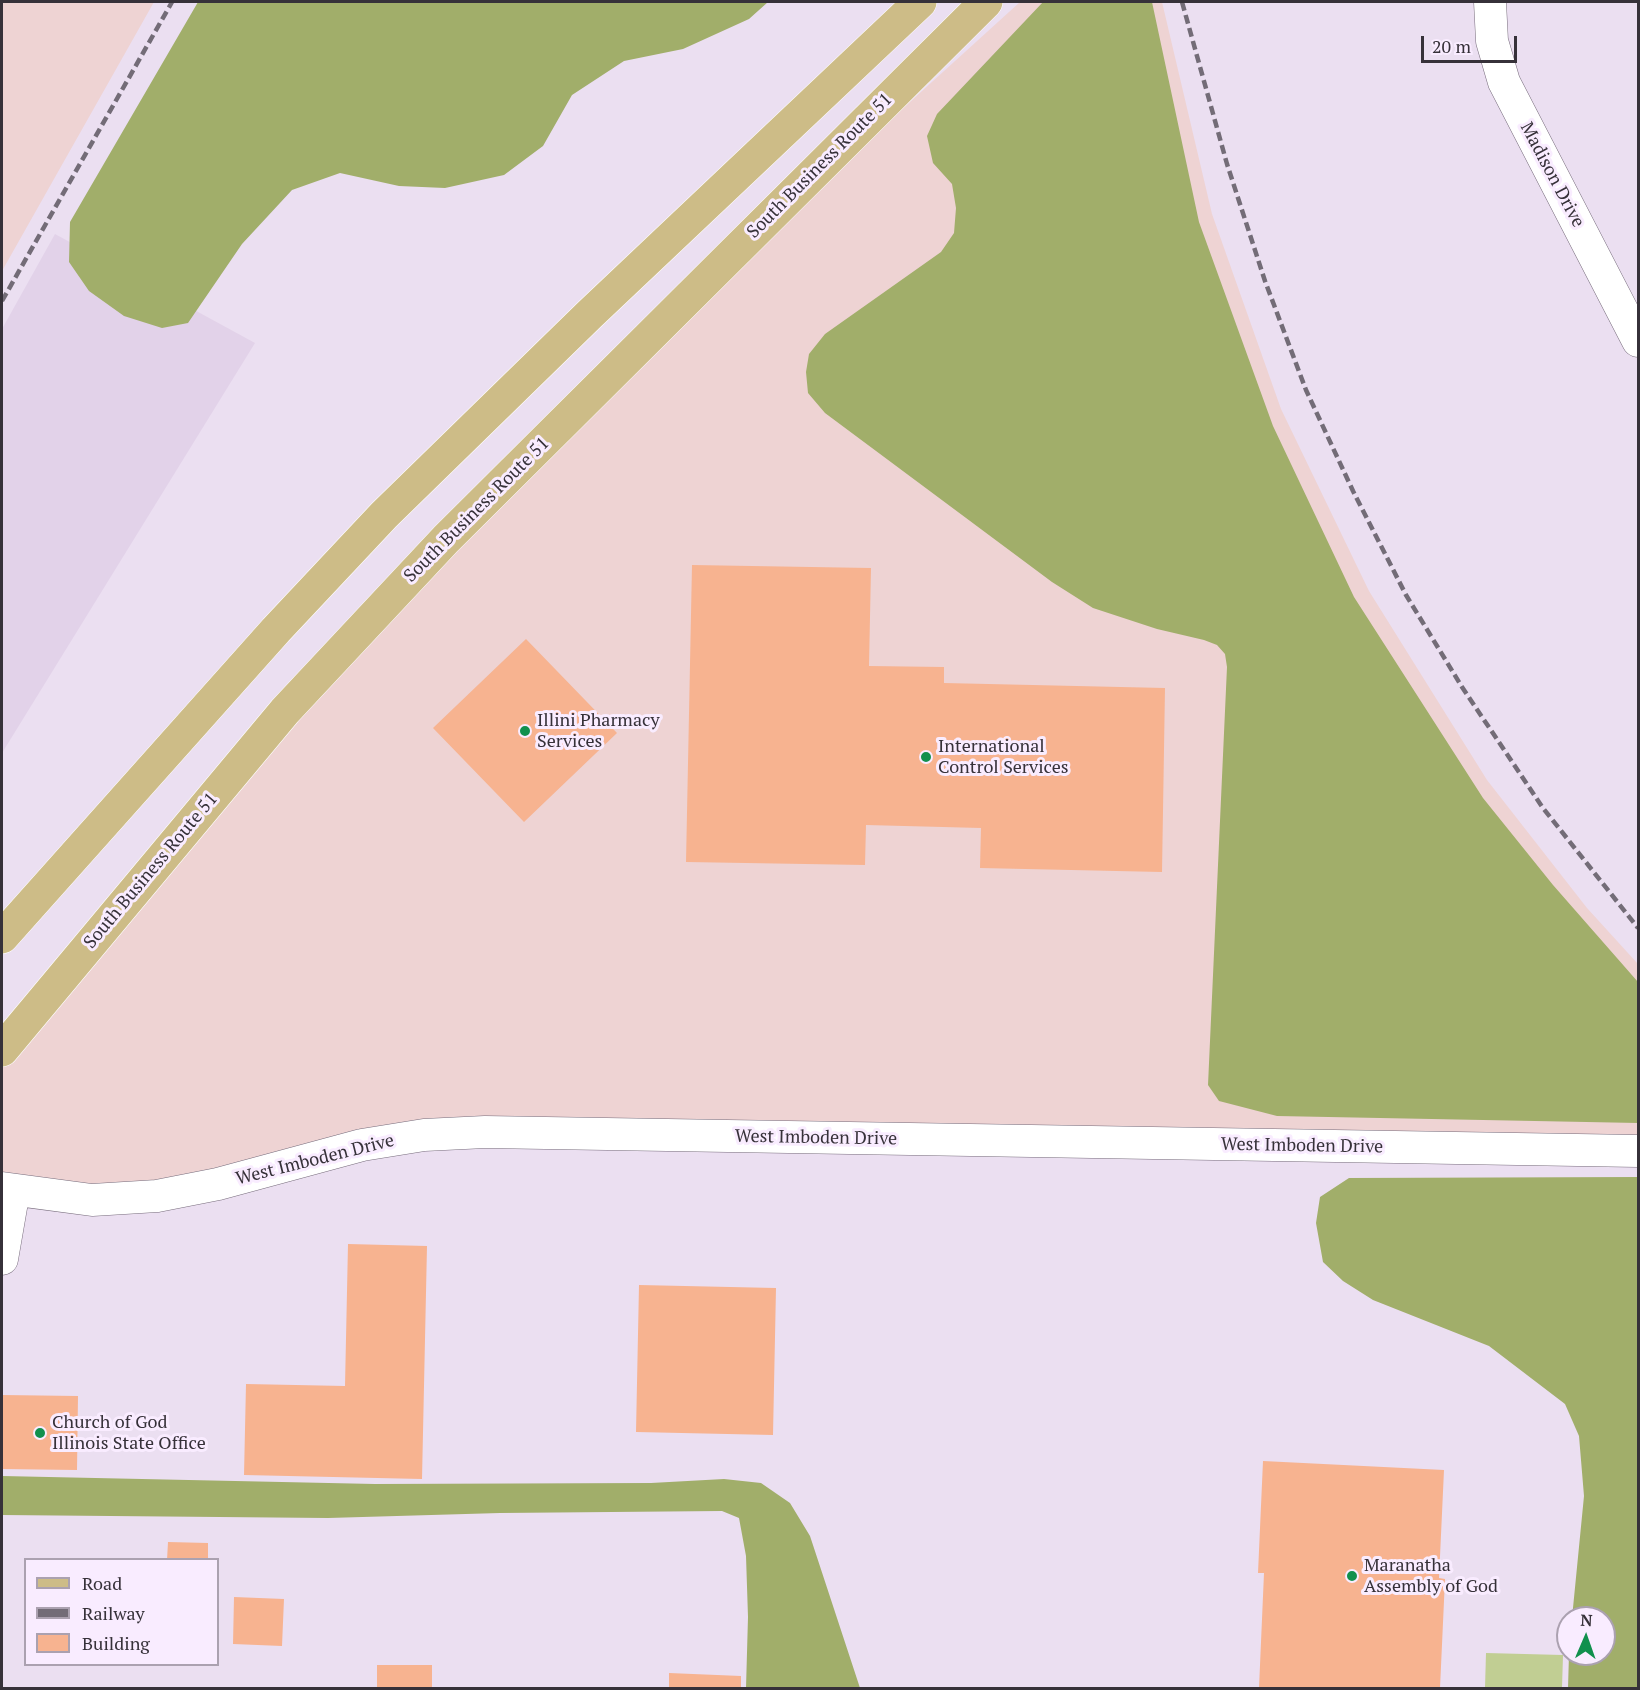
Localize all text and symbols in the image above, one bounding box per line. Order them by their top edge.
scale bar [1424,24,1520,62]
text: 20 m [1432,34,1471,58]
street label: South Business Route 51 [743,89,897,243]
street label: Madison Drive [1515,119,1589,231]
street label: South Business Route 51 [400,433,554,587]
place label: Illini Pharmacy Services [537,710,659,752]
marker: Illini Pharmacy Services [518,724,532,738]
place label: International Control Services [938,736,1069,778]
marker: International Control Services [919,750,933,764]
street label: South Business Route 51 [80,789,222,953]
street label: West Imboden Drive [735,1126,897,1150]
street label: West Imboden Drive [234,1130,396,1190]
street label: West Imboden Drive [1221,1134,1383,1158]
place label: Church of God Illinois State Office [52,1412,206,1454]
marker: Church of God Illinois State Office [33,1426,47,1440]
place label: Maranatha Assembly of God [1364,1555,1498,1598]
legend [24,1558,219,1666]
marker: Maranatha Assembly of God [1345,1569,1359,1583]
text: Road [82,1571,122,1595]
text: Railway [82,1601,145,1625]
north arrow [1556,1606,1616,1666]
text: N [1580,1609,1593,1631]
text: Building [82,1631,150,1655]

